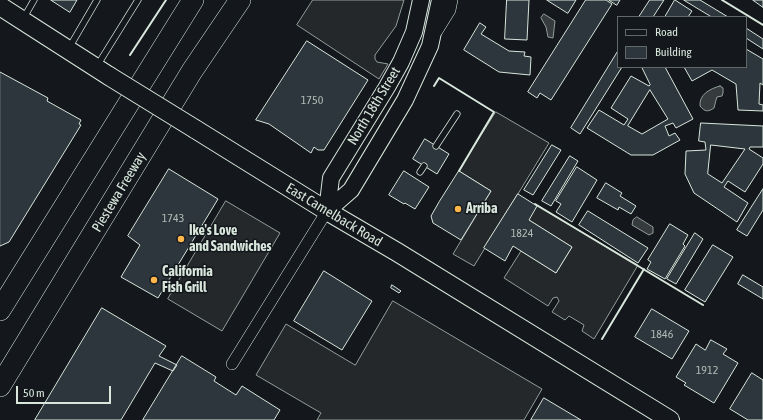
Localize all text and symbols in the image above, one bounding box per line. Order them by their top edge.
legend [617,16,747,68]
text: Road [655,25,678,39]
text: Building [655,45,692,59]
street label: North 18th Street [344,64,404,148]
house number: 1750 [301,93,323,107]
street label: Piestewa Freeway [89,149,149,235]
street label: East Camelback Road [283,180,385,250]
place label: Arriba [466,201,497,217]
marker: Arriba [453,204,463,214]
house number: 1743 [162,211,184,225]
place label: Ike's Love and Sandwiches [189,223,272,256]
house number: 1824 [511,226,533,240]
marker: Ike's Love and Sandwiches [176,234,186,244]
place label: California Fish Grill [162,264,213,296]
marker: California Fish Grill [149,275,159,285]
house number: 1846 [651,327,673,341]
house number: 1912 [696,363,718,377]
scale bar [18,378,113,404]
text: 50 m [23,386,45,400]

